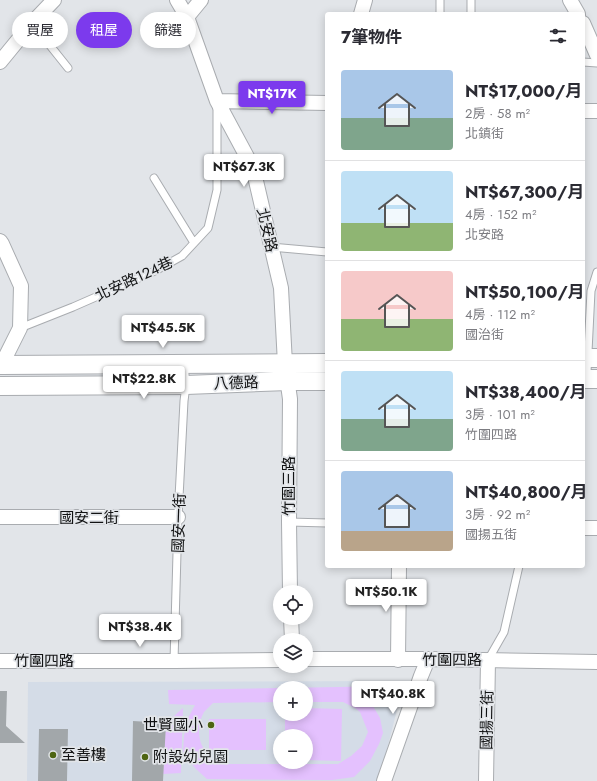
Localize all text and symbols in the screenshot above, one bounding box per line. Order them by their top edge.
chip: 買屋 [12,12,68,48]
chip: 租屋 [76,12,132,48]
chip: 篩選 [140,12,196,48]
text: 7筆物件 [341,25,402,49]
icon: filters [547,25,569,47]
text: NT$17,000/月 [465,79,582,103]
pin: NT$17K [239,81,305,115]
text: NT$17K [247,84,297,103]
icon: home [373,86,421,134]
text: 2房 · 58 m² [465,104,530,123]
text: 北鎮街 [465,124,504,143]
pin: NT$67.3K [203,154,285,188]
text: NT$67.3K [213,157,275,176]
text: NT$67,300/月 [465,180,584,204]
icon: home [373,187,421,235]
text: 4房 · 152 m² [465,205,536,224]
street label: 北安路 [251,206,283,254]
text: 北安路 [465,225,504,244]
street label: 北安路124巷 [91,251,177,307]
text: NT$50,100/月 [465,280,585,304]
icon: home [373,287,421,335]
text: 4房 · 112 m² [465,305,535,324]
pin: NT$45.5K [122,315,204,349]
text: NT$45.5K [131,318,195,337]
text: 國治街 [465,325,504,344]
pin: NT$22.8K [103,366,185,400]
text: NT$22.8K [112,369,176,388]
street label: 八德路 [213,371,259,395]
text: NT$38,400/月 [465,380,587,404]
icon: home [373,387,421,435]
text: 3房 · 101 m² [465,405,535,424]
text: 竹圍四路 [465,425,517,444]
street label: 竹圍三路 [278,456,300,516]
text: NT$40,800/月 [465,480,588,504]
icon: home [373,487,421,535]
street label: 國安一街 [167,493,191,553]
text: 3房 · 92 m² [465,505,530,524]
street label: 國安二街 [59,507,119,529]
text: 國揚五街 [465,525,517,544]
pin: NT$50.1K [345,579,427,613]
text: NT$50.1K [355,582,417,601]
map controls [273,585,313,769]
button: locate [273,585,313,625]
pin: NT$38.4K [99,614,181,648]
text: NT$38.4K [108,617,172,636]
button: layers [273,633,313,673]
street label: 竹圍四路 [422,649,482,671]
street label: 竹圍四路 [14,650,74,672]
button: + [273,681,313,721]
pin: NT$40.8K [352,681,434,715]
text: NT$40.8K [361,684,425,703]
street label: 國揚三街 [475,690,499,750]
place label: 世賢國小 [143,714,203,736]
marker: 世賢國小 [206,720,216,730]
button: − [273,729,313,769]
place label: 至善樓 [61,744,106,766]
place label: 附設幼兒園 [153,746,228,768]
marker: 至善樓 [48,750,58,760]
marker: 附設幼兒園 [140,752,150,762]

